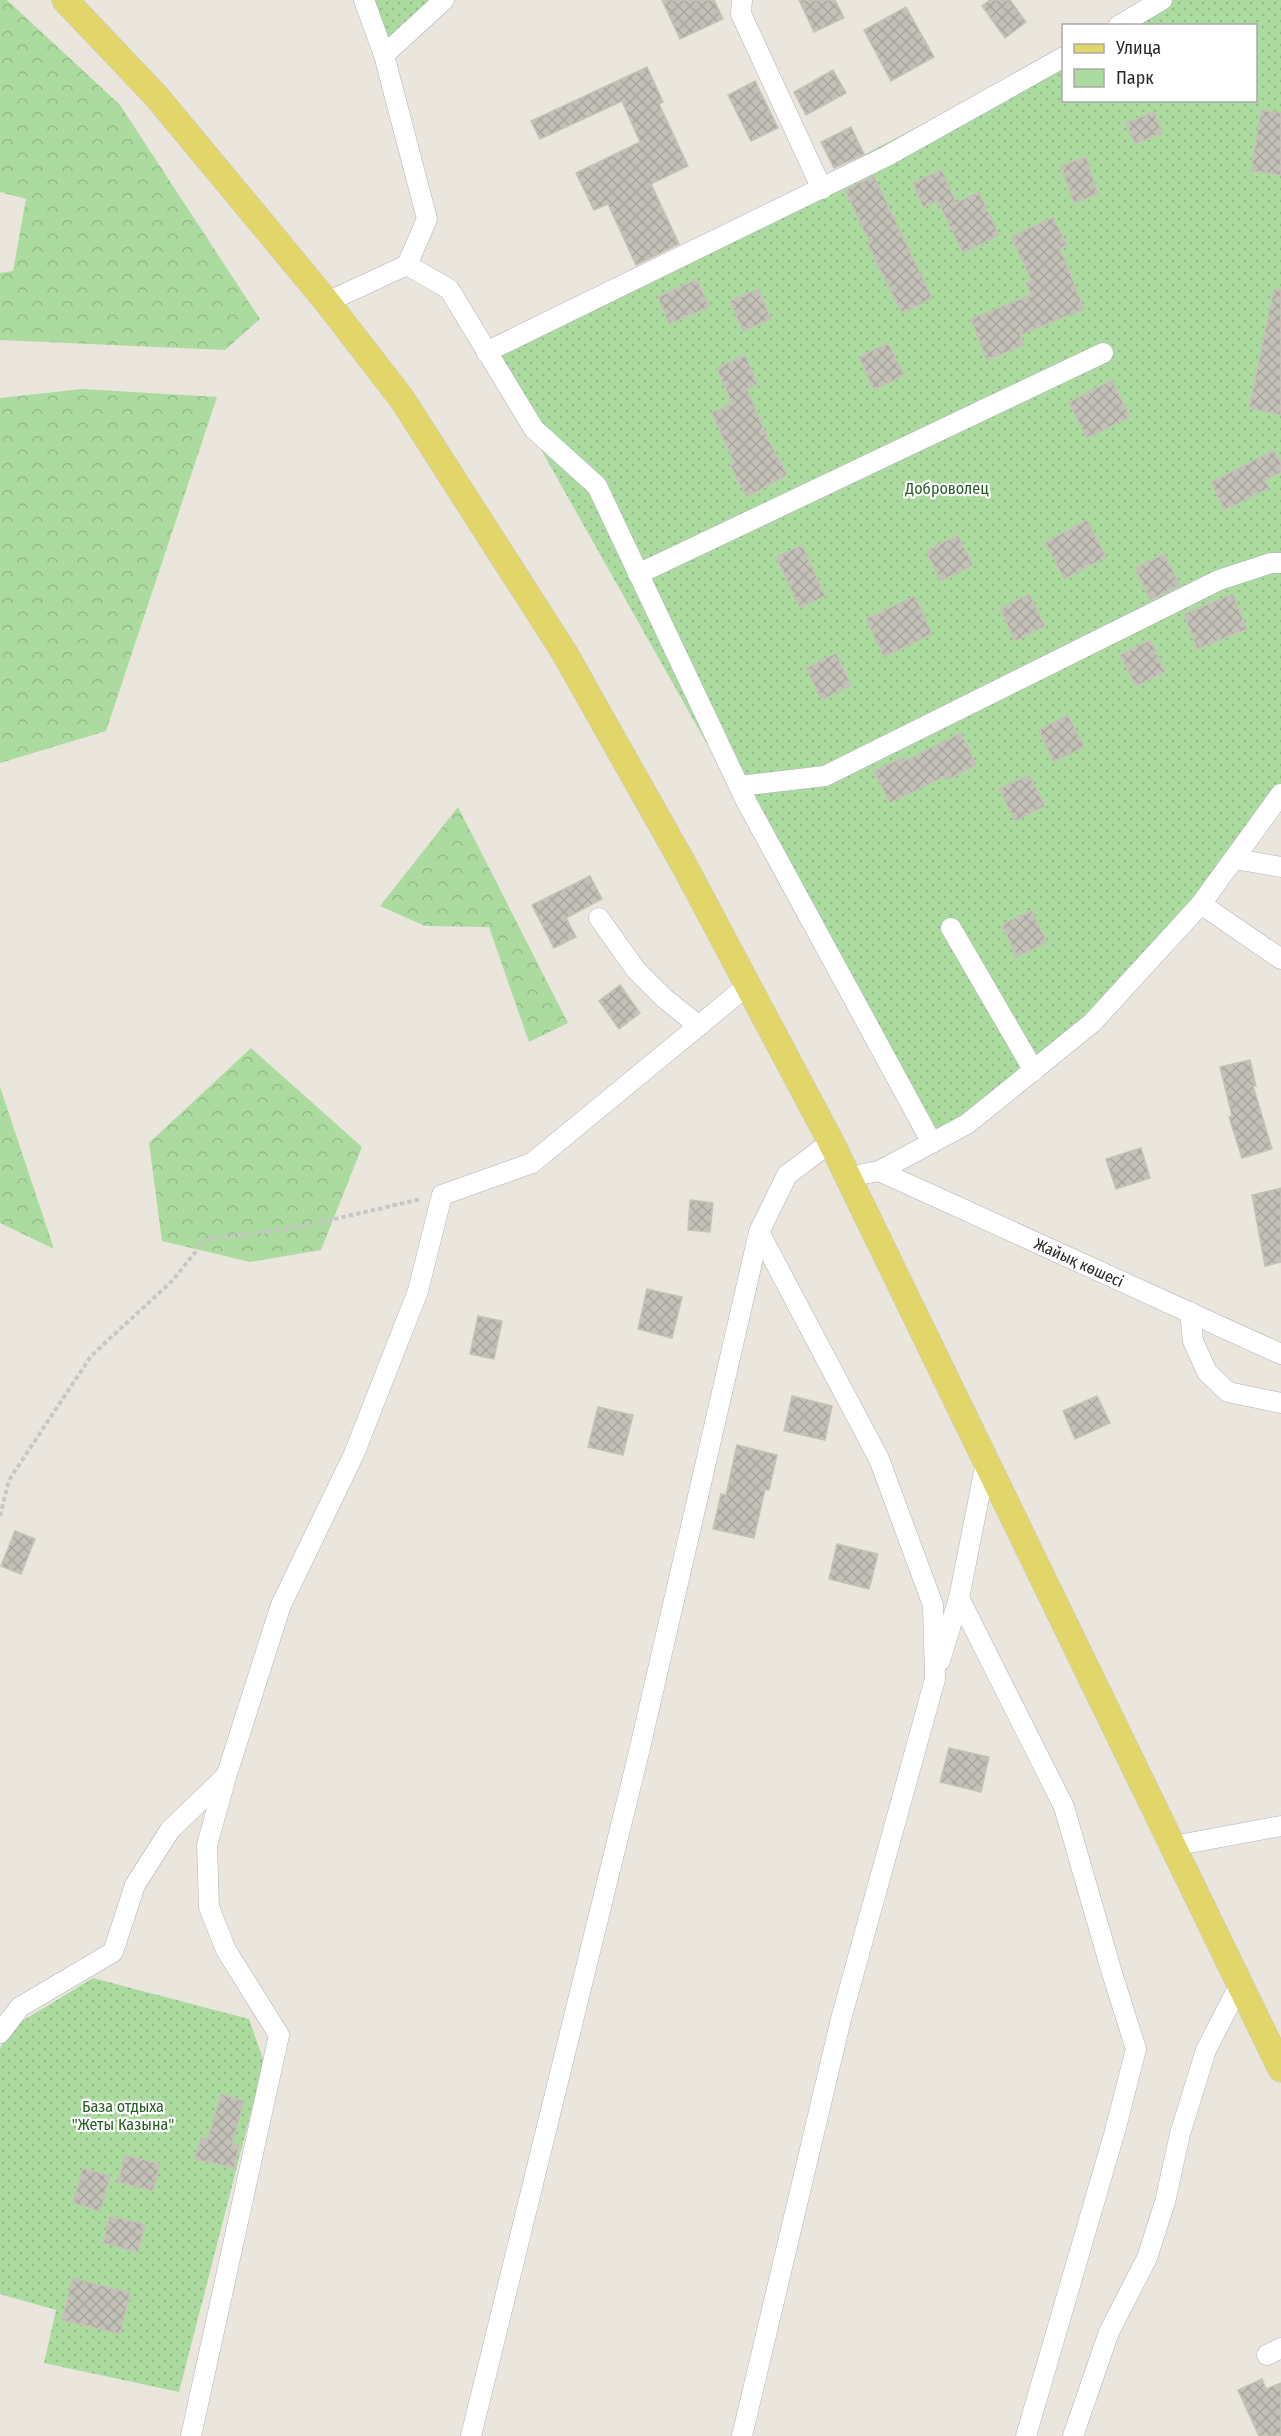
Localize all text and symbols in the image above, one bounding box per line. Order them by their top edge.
legend [1062,24,1257,102]
text: Улица [1115,37,1161,59]
text: Парк [1116,67,1154,89]
park label: Доброволец [904,479,989,498]
street label: Жайық көшесі [1032,1234,1127,1291]
park label: База отдыха "Жеты Казына" [72,2097,174,2134]

